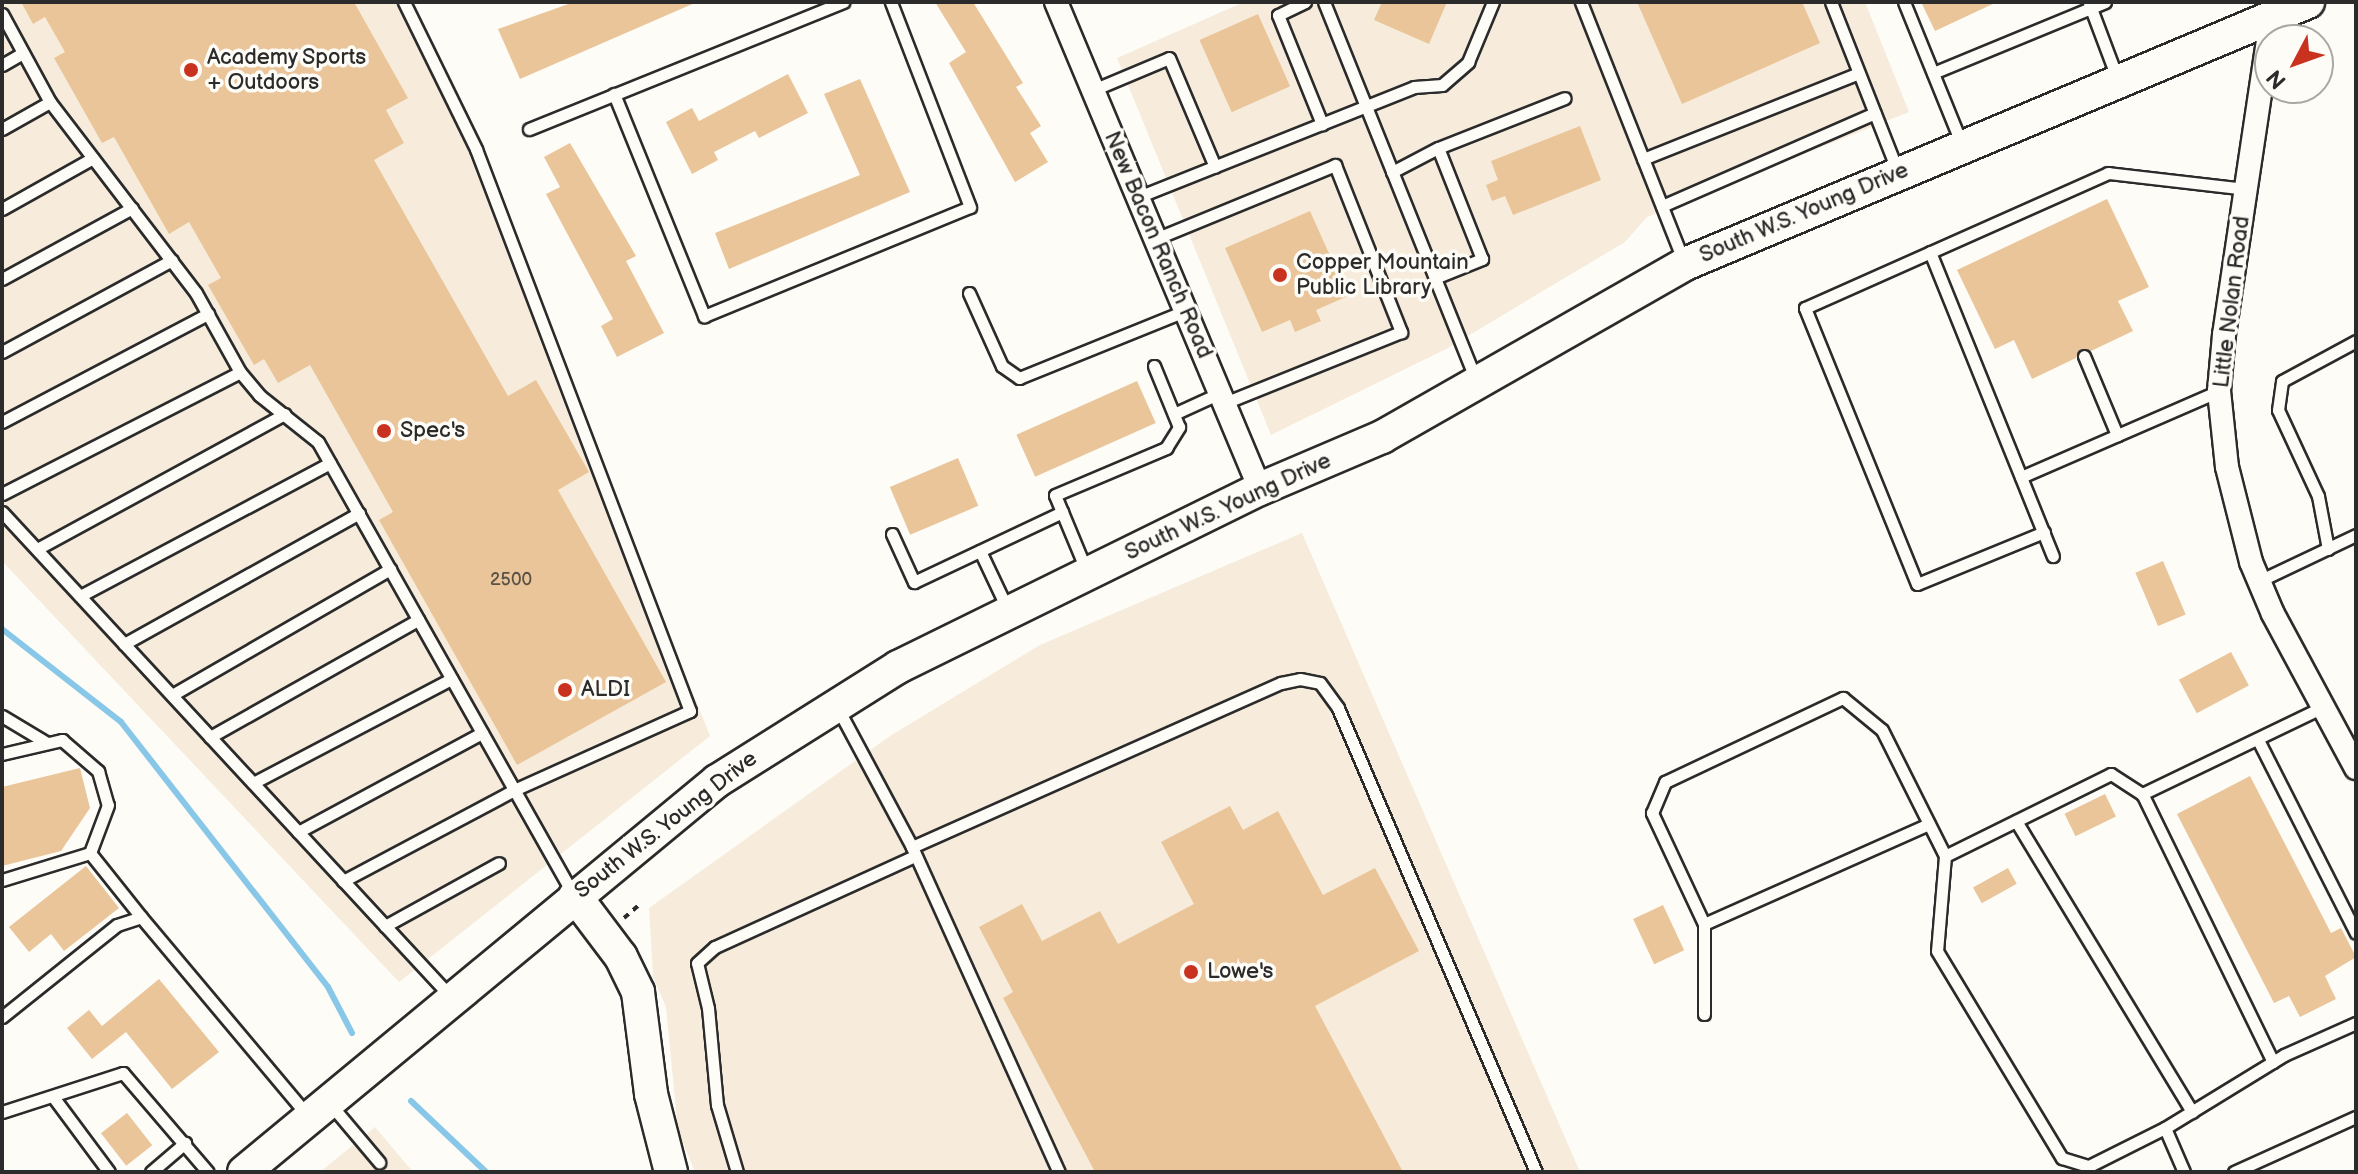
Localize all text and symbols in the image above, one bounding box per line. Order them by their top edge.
north arrow [2254,24,2334,104]
place label: Academy Sports + Outdoors [207,44,368,96]
marker: Academy Sports + Outdoors [182,61,200,79]
text: N [2261,64,2293,94]
street label: New Bacon Ranch Road [1098,128,1218,362]
street label: South W.S. Young Drive [1695,157,1913,269]
street label: Little Nolan Road [2208,215,2256,389]
place label: Copper Mountain Public Library [1296,249,1469,300]
marker: Copper Mountain Public Library [1271,266,1289,284]
place label: Spec's [400,418,465,444]
marker: Spec's [375,422,393,440]
street label: South W.S. Young Drive [1120,447,1336,567]
house number: 2500 [490,569,532,591]
place label: ALDI [581,677,630,703]
marker: ALDI [556,681,574,699]
street label: South W.S. Young Drive [569,745,763,905]
place label: Lowe's [1207,959,1273,985]
marker: Lowe's [1182,963,1200,981]

